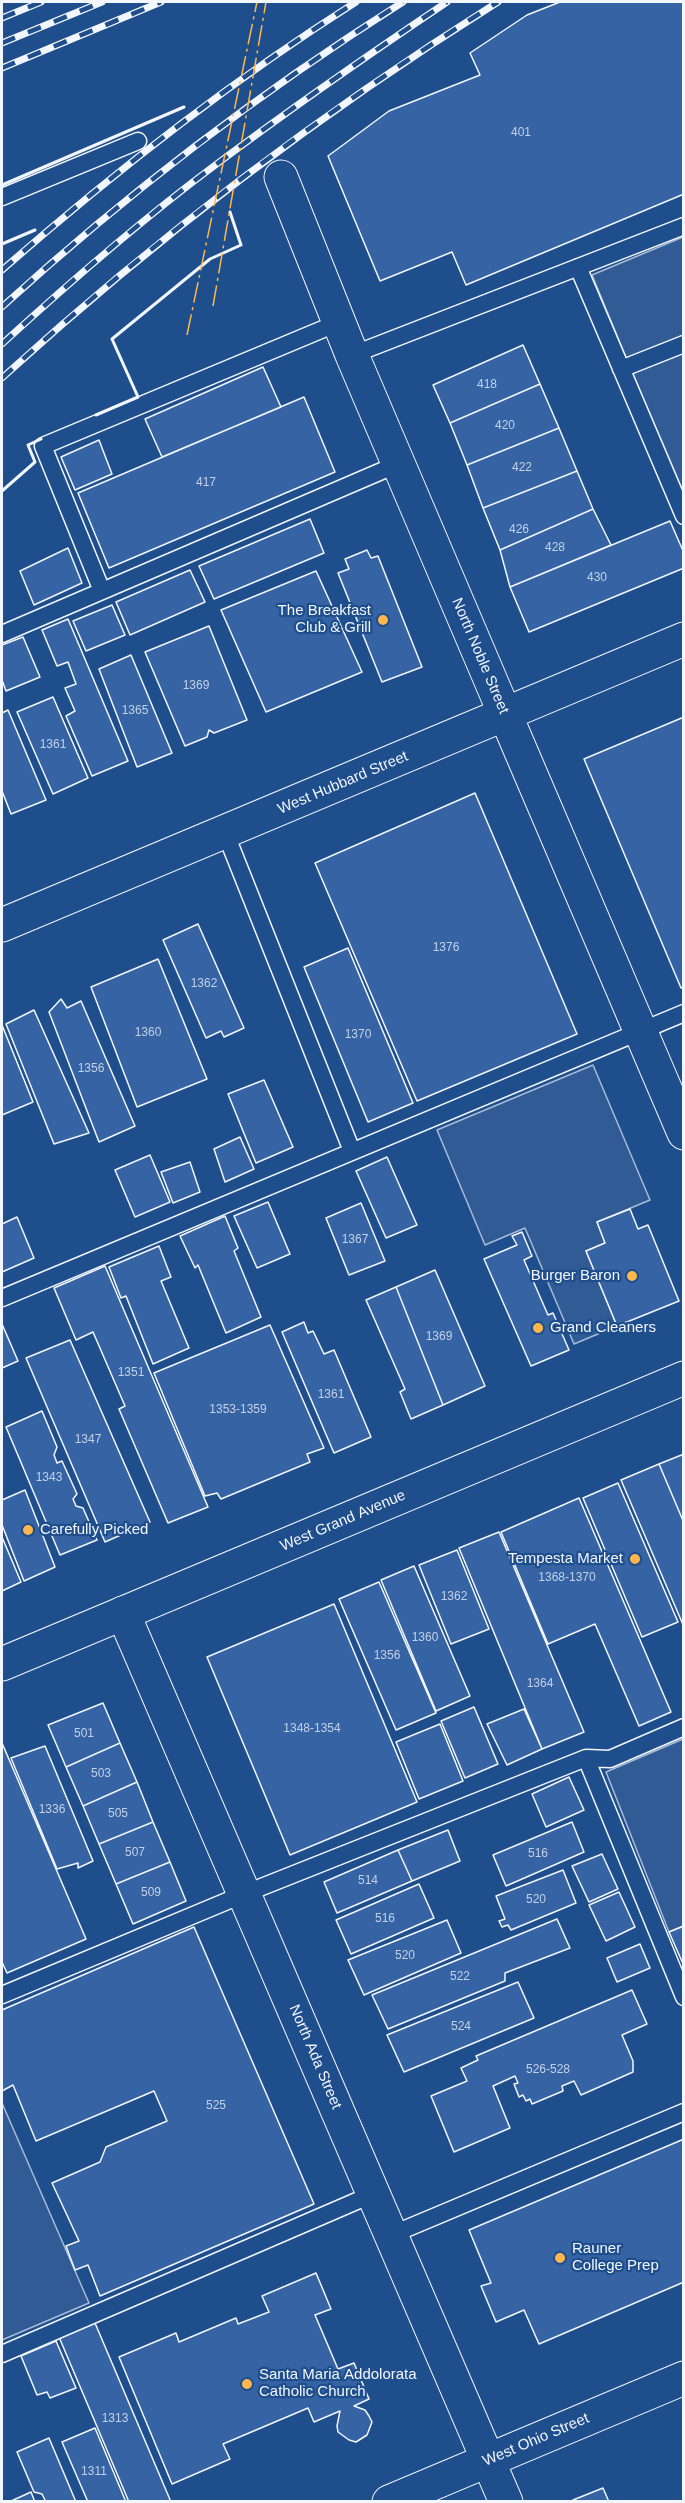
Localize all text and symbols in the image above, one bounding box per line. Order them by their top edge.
house number: 401 [511,126,531,140]
house number: 418 [477,378,497,392]
house number: 420 [495,419,515,433]
house number: 422 [512,461,532,475]
house number: 417 [196,476,216,490]
house number: 426 [509,523,529,537]
house number: 428 [545,541,565,555]
house number: 430 [587,571,607,585]
street label: North Noble Street [447,595,513,717]
place label: The Breakfast Club & Grill [278,602,371,637]
marker: The Breakfast Club & Grill [376,613,390,627]
house number: 1369 [183,679,209,693]
house number: 1365 [122,704,148,718]
house number: 1361 [40,738,66,752]
street label: West Hubbard Street [275,747,411,819]
house number: 1376 [433,941,459,955]
house number: 1362 [191,977,217,991]
house number: 1360 [135,1026,161,1040]
house number: 1370 [345,1028,371,1042]
house number: 1356 [78,1062,104,1076]
house number: 1367 [342,1233,368,1247]
place label: Burger Baron [531,1267,620,1285]
marker: Burger Baron [625,1269,639,1283]
place label: Grand Cleaners [550,1319,656,1337]
marker: Grand Cleaners [531,1321,545,1335]
house number: 1369 [426,1330,452,1344]
house number: 1351 [118,1366,144,1380]
house number: 1361 [318,1388,344,1402]
house number: 1353-1359 [209,1403,267,1417]
house number: 1347 [75,1433,101,1447]
house number: 1343 [36,1471,62,1485]
street label: West Grand Avenue [278,1486,408,1556]
place label: Carefully Picked [40,1521,148,1539]
marker: Carefully Picked [21,1523,35,1537]
place label: Tempesta Market [508,1550,623,1568]
marker: Tempesta Market [628,1552,642,1566]
house number: 1368-1370 [538,1571,596,1585]
house number: 1362 [441,1590,467,1604]
house number: 1360 [412,1631,438,1645]
house number: 1356 [374,1649,400,1663]
house number: 1364 [527,1677,553,1691]
house number: 1348-1354 [283,1722,341,1736]
house number: 501 [74,1727,94,1741]
house number: 503 [91,1767,111,1781]
house number: 1336 [39,1803,65,1817]
house number: 505 [108,1807,128,1821]
house number: 507 [125,1846,145,1860]
house number: 516 [528,1847,548,1861]
house number: 514 [358,1874,378,1888]
house number: 509 [141,1886,161,1900]
house number: 520 [526,1893,546,1907]
house number: 516 [375,1912,395,1926]
house number: 520 [395,1949,415,1963]
house number: 522 [450,1970,470,1984]
street label: North Ada Street [285,2002,345,2112]
house number: 524 [451,2020,471,2034]
house number: 526-528 [526,2063,570,2077]
house number: 525 [206,2099,226,2113]
place label: Rauner College Prep [572,2240,659,2275]
marker: Rauner College Prep [553,2251,567,2265]
place label: Santa Maria Addolorata Catholic Church [259,2366,417,2401]
marker: Santa Maria Addolorata Catholic Church [240,2377,254,2391]
street label: West Ohio Street [480,2409,592,2471]
house number: 1313 [102,2412,128,2426]
house number: 1311 [81,2465,107,2479]

